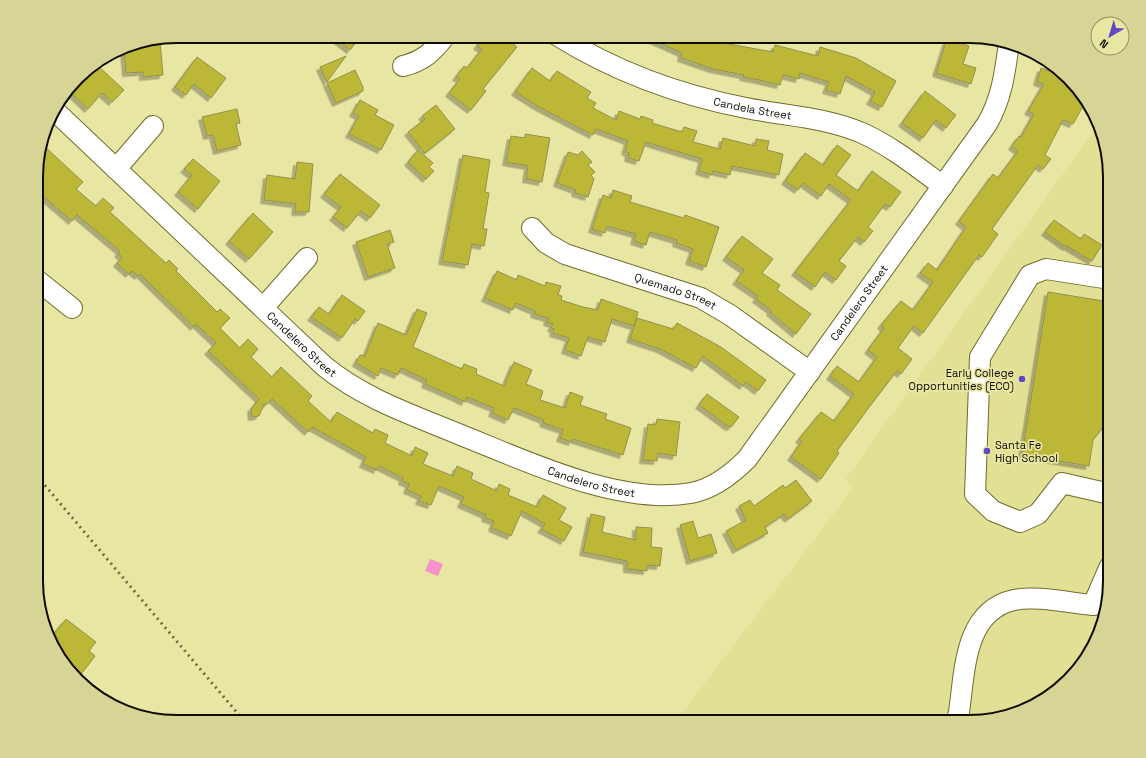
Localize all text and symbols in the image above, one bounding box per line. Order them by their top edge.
north arrow [1090,16,1130,56]
text: N [1097,36,1111,52]
street label: Candela Street [712,94,793,122]
street label: Candelero Street [827,262,891,343]
street label: Quemado Street [632,270,719,313]
street label: Candelero Street [264,309,339,380]
place label: Early College Opportunities (ECO) [909,366,1014,393]
marker: Early College Opportunities (ECO) [1017,374,1027,384]
place label: Santa Fe High School [995,438,1058,465]
marker: Santa Fe High School [982,446,992,456]
street label: Candelero Street [546,463,636,500]

